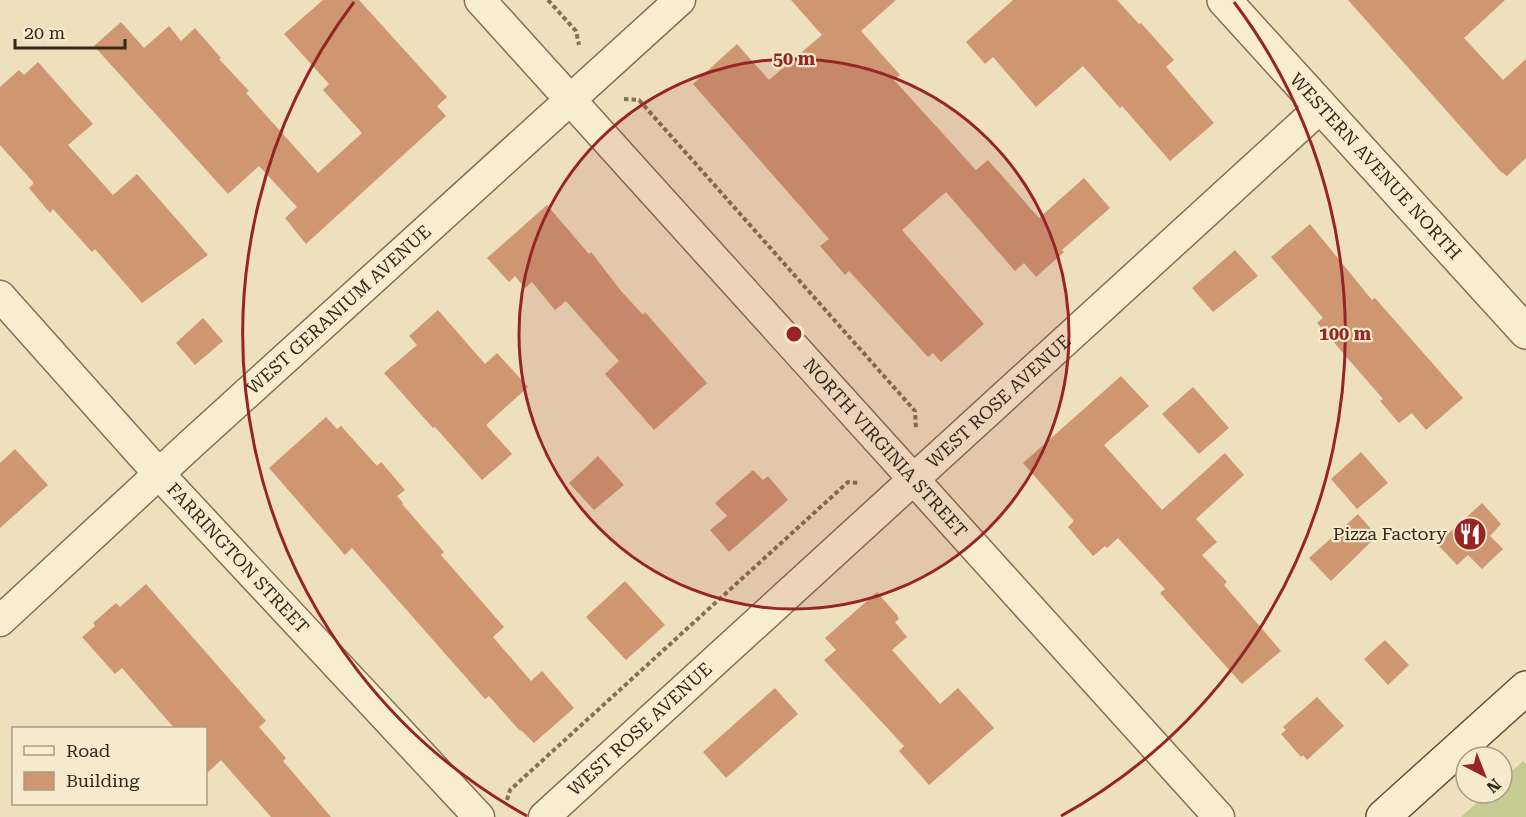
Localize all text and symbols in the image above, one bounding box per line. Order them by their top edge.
scale bar [15,12,124,50]
text: 20 m [24,22,65,43]
text: 50 m [773,48,816,69]
street label: WESTERN AVENUE NORTH [1286,69,1466,264]
street label: WEST GERANIUM AVENUE [242,220,435,399]
text: 100 m [1319,323,1372,344]
centre of rings [784,324,804,344]
street label: WEST ROSE AVENUE [922,330,1075,472]
street label: NORTH VIRGINIA STREET [799,354,972,541]
street label: FARRINGTON STREET [163,478,313,638]
restaurant icon: Pizza Factory [1452,516,1488,552]
place label: Pizza Factory [1333,523,1447,544]
street label: WEST ROSE AVENUE [563,658,716,800]
legend [12,727,207,805]
text: Road [66,740,111,761]
north arrow [1454,745,1514,805]
text: Building [66,770,140,791]
text: N [1483,775,1505,797]

